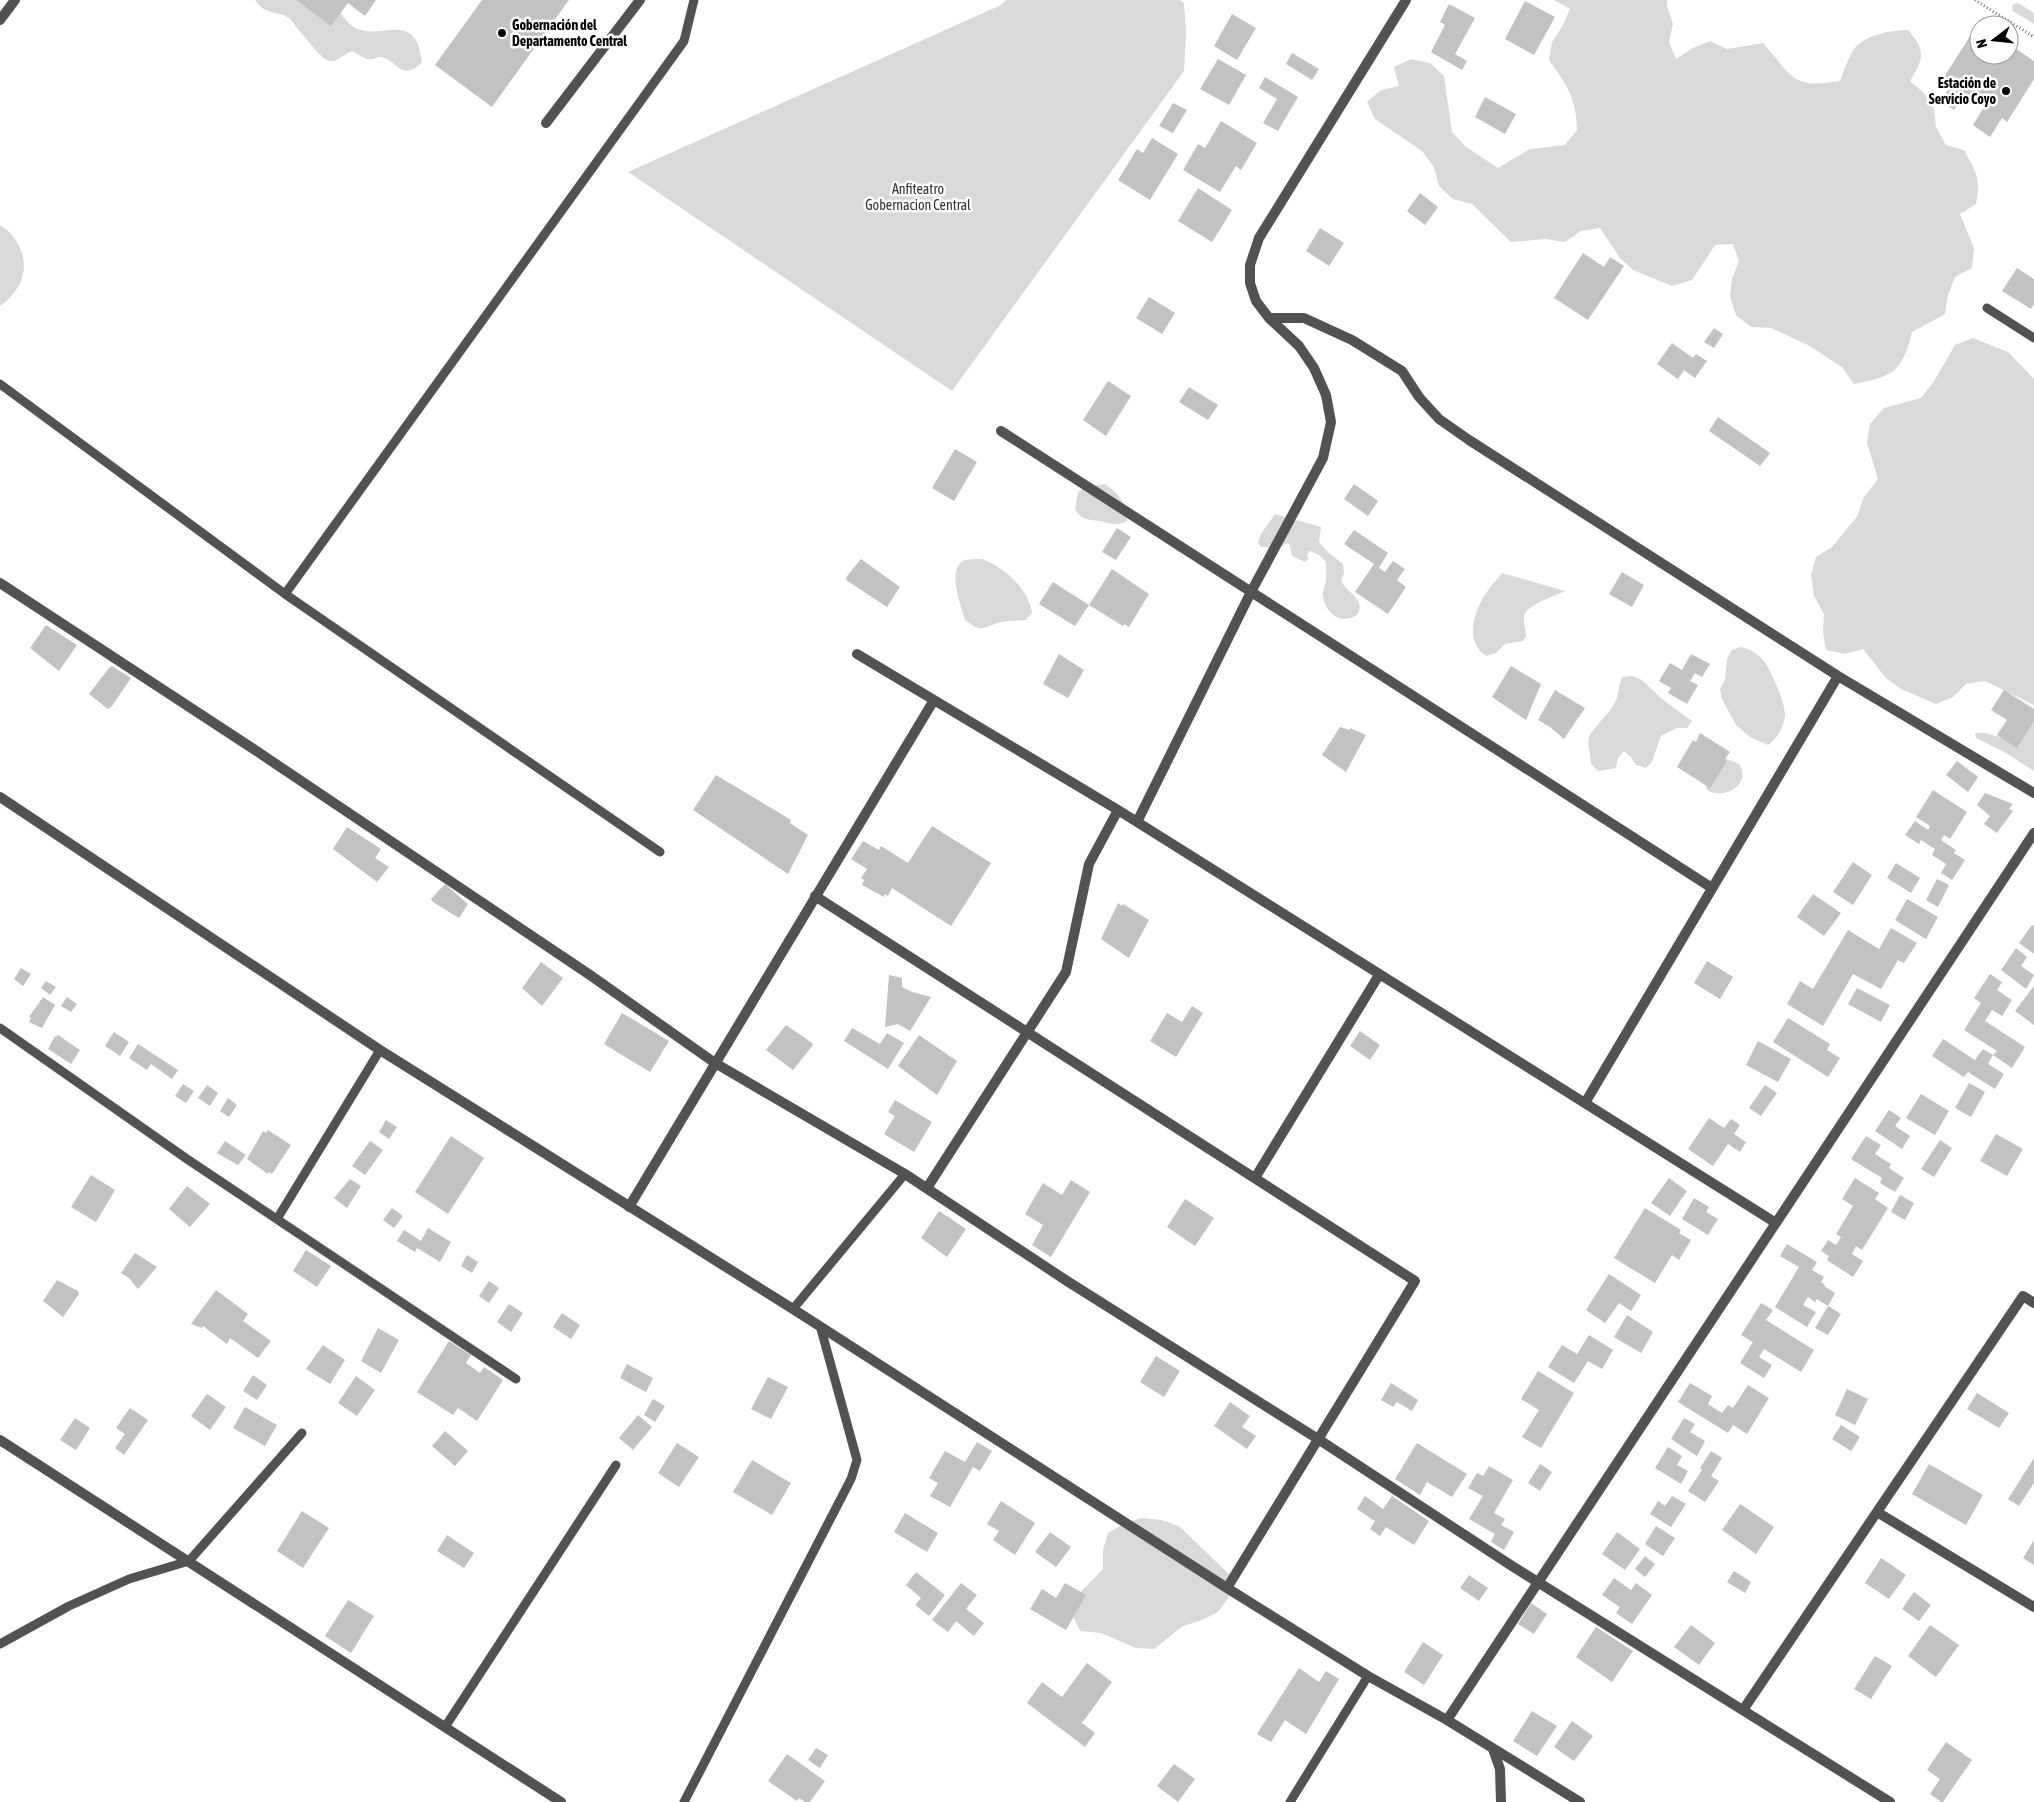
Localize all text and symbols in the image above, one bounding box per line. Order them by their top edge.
north arrow [1969,15,2019,65]
place label: Gobernación del Departamento Central [512,17,627,49]
marker: Gobernación del Departamento Central [496,27,508,39]
text: N [1973,37,1990,50]
place label: Estación de Servicio Coyo [1929,75,1996,107]
marker: Estación de Servicio Coyo [2000,85,2012,97]
park label: Anfiteatro Gobernacion Central [865,181,971,213]

